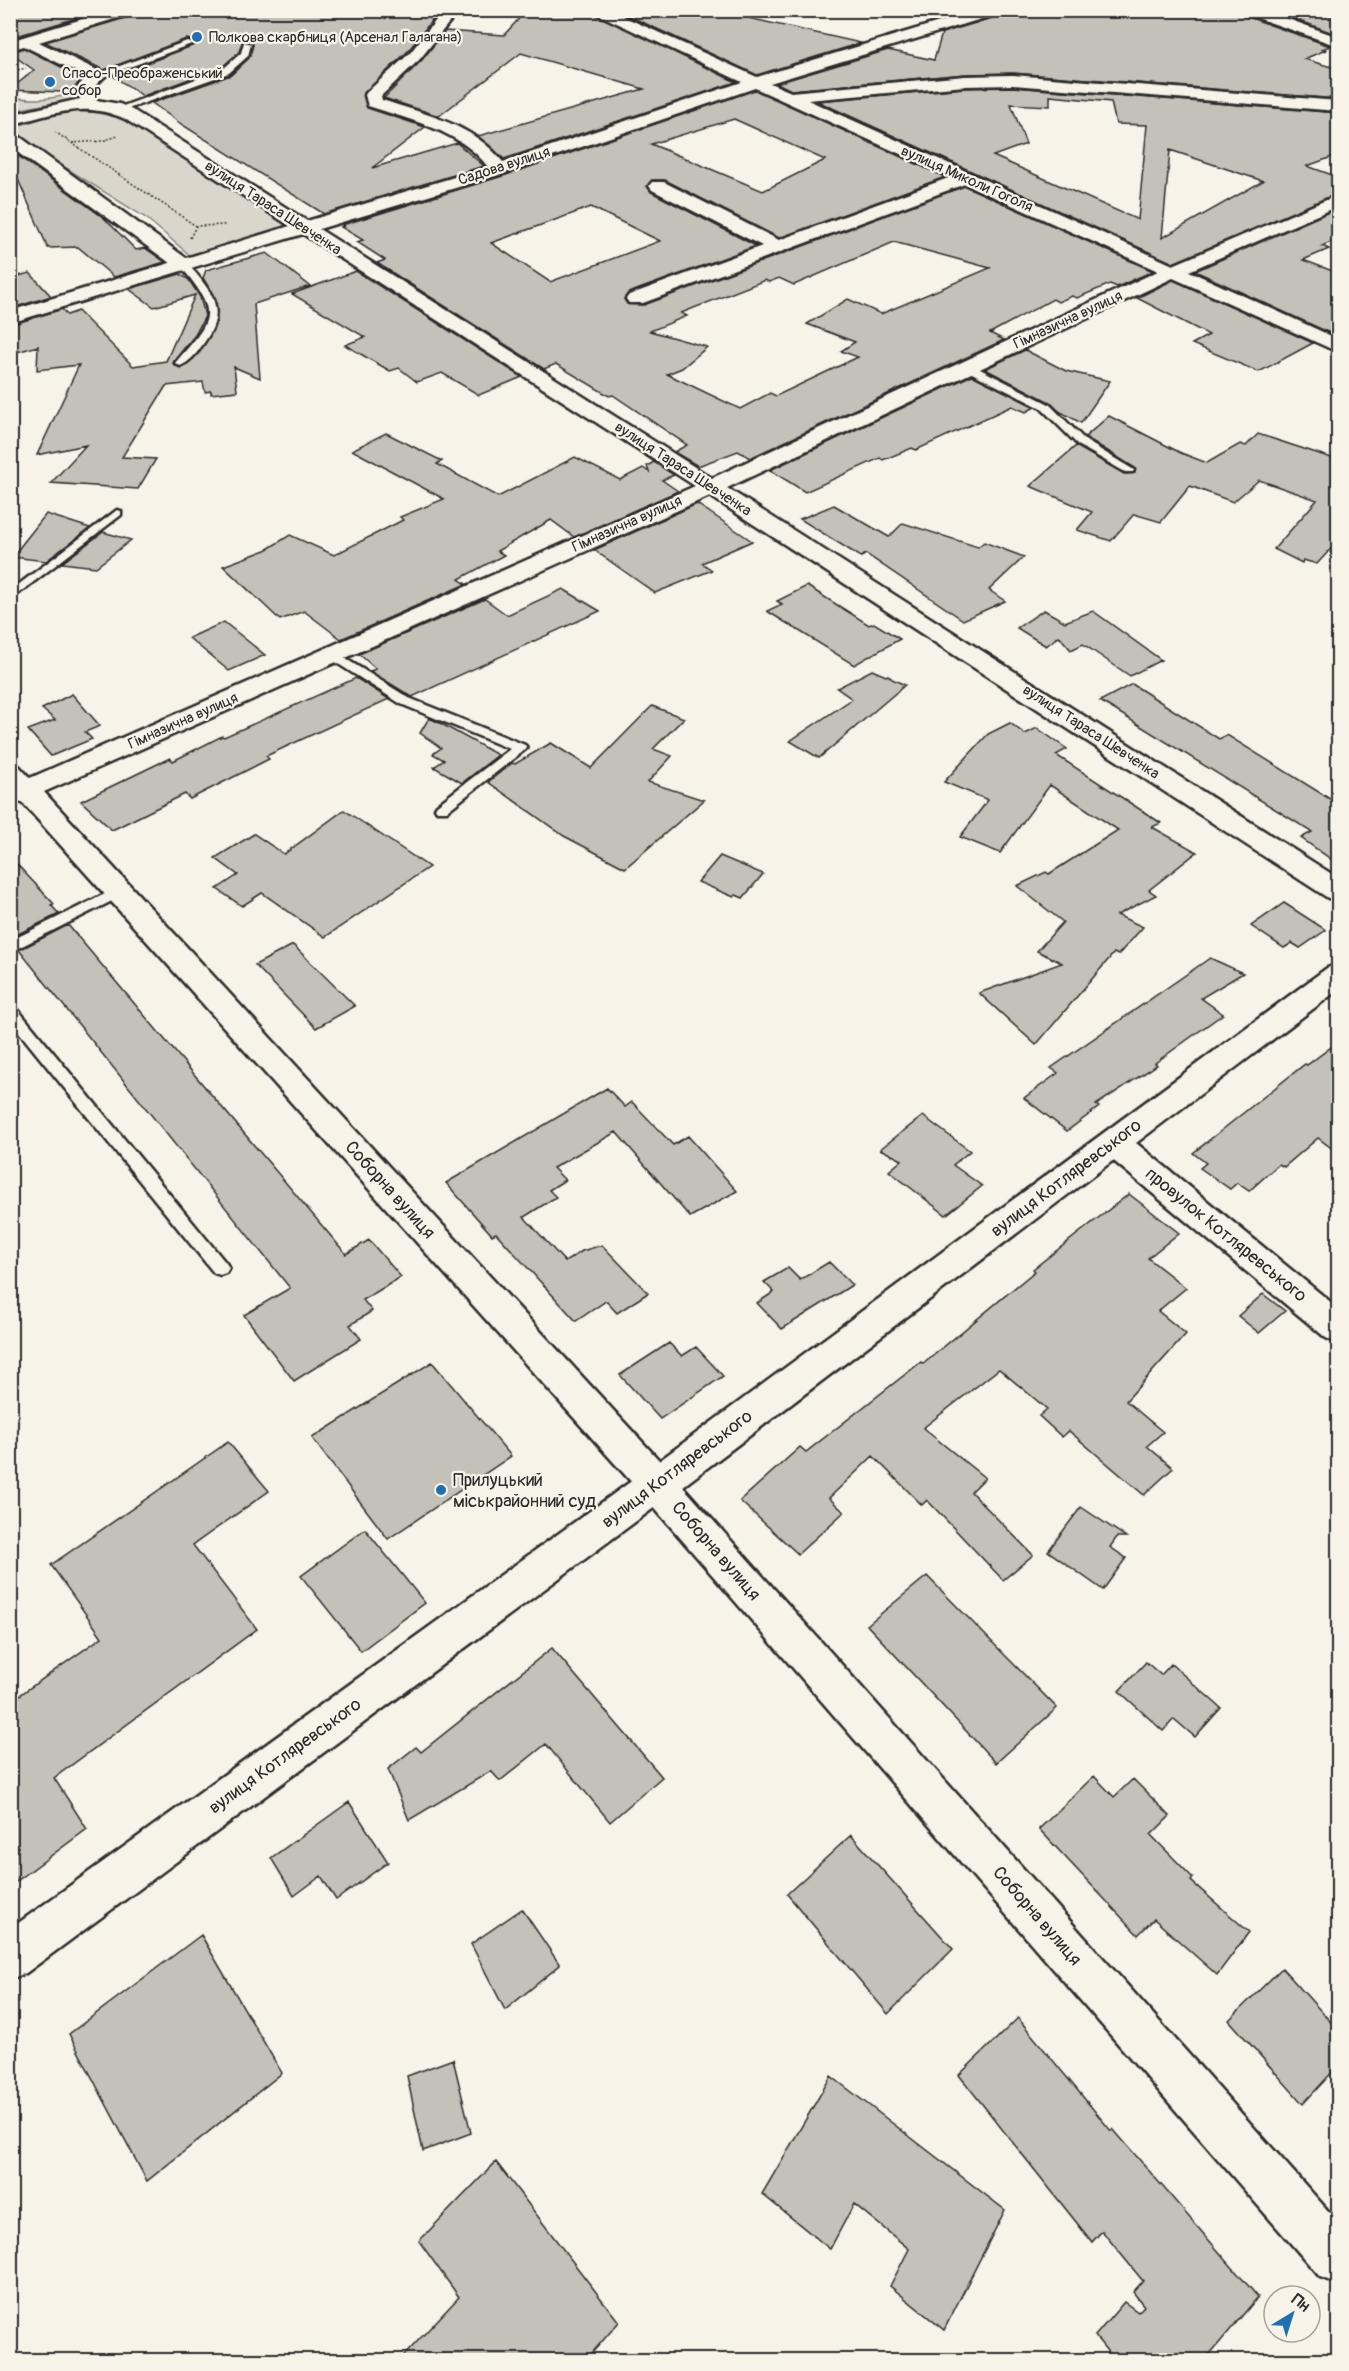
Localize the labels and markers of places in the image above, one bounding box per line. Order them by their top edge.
place label: Полкова скарбниця (Арсенал Галагана) [209,28,462,47]
marker: Полкова скарбниця (Арсенал Галагана) [190,30,204,44]
place label: Спасо-Преображенський собор [62,64,223,100]
marker: Спасо-Преображенський собор [43,75,57,89]
place label: Прилуцький міськрайонний суд [453,1469,596,1513]
marker: Прилуцький міськрайонний суд [434,1483,448,1497]

